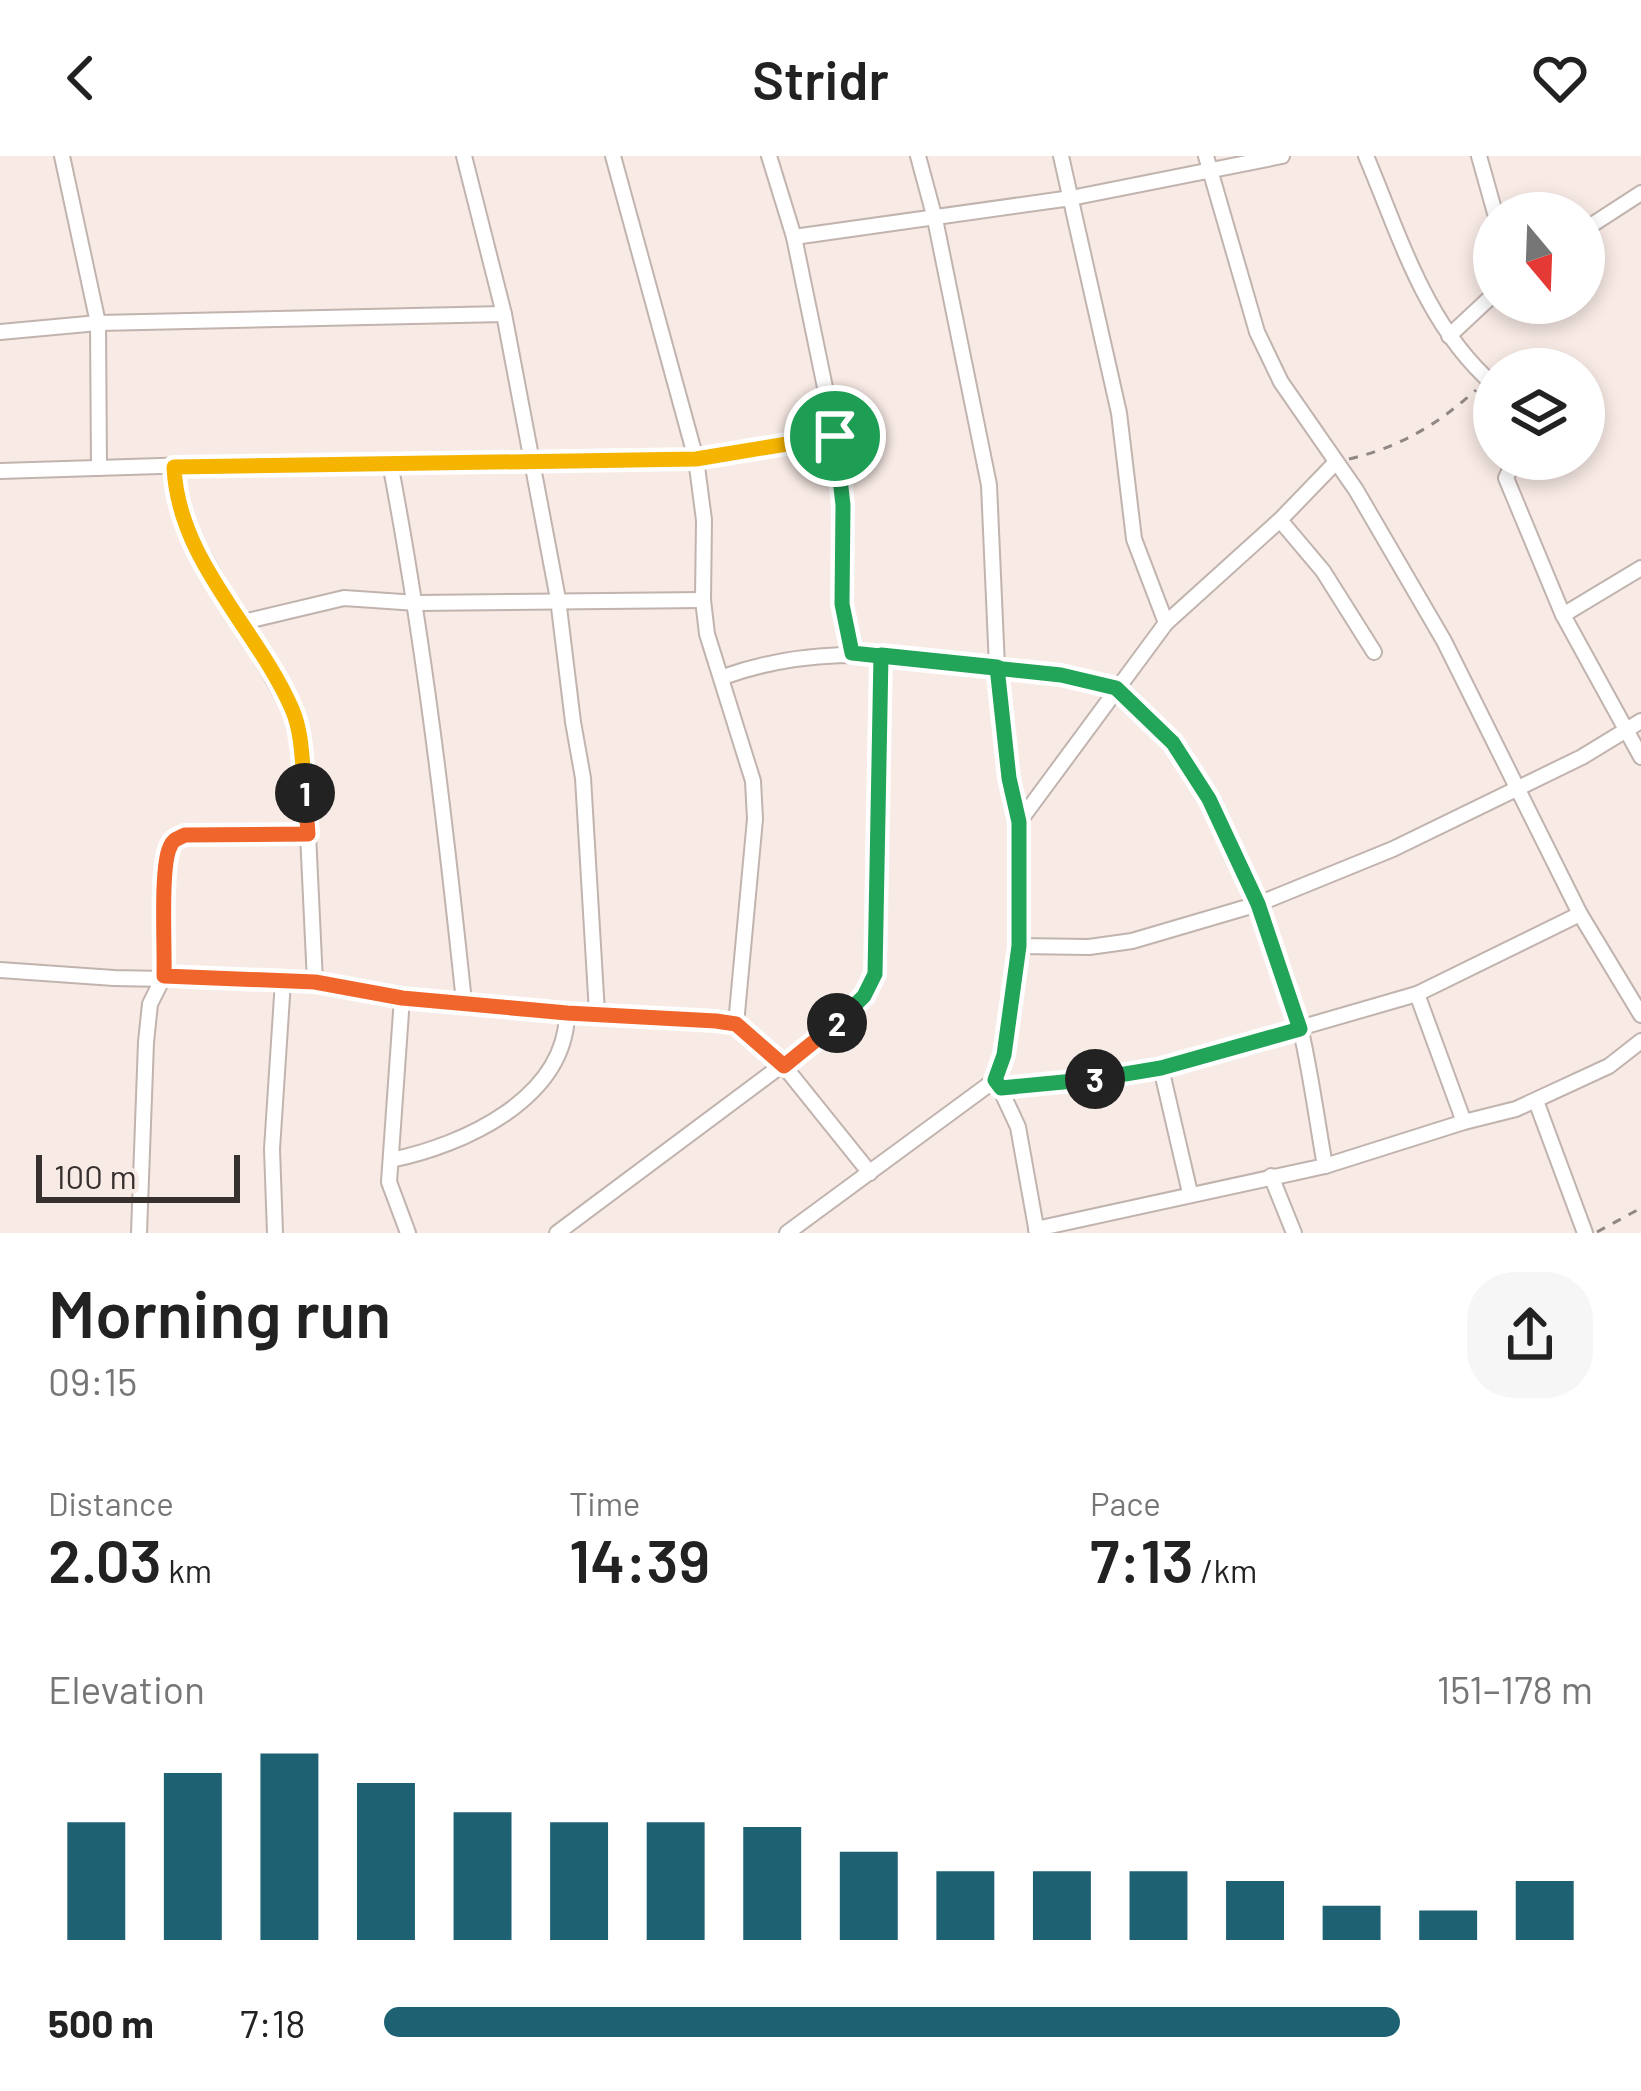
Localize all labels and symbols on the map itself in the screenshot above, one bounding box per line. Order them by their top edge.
north arrow [1473,192,1605,324]
pin [784,385,886,487]
pin: 1 [275,763,335,823]
pin: 2 [807,993,867,1053]
pin: 3 [1065,1049,1125,1109]
scale bar [36,1149,240,1202]

